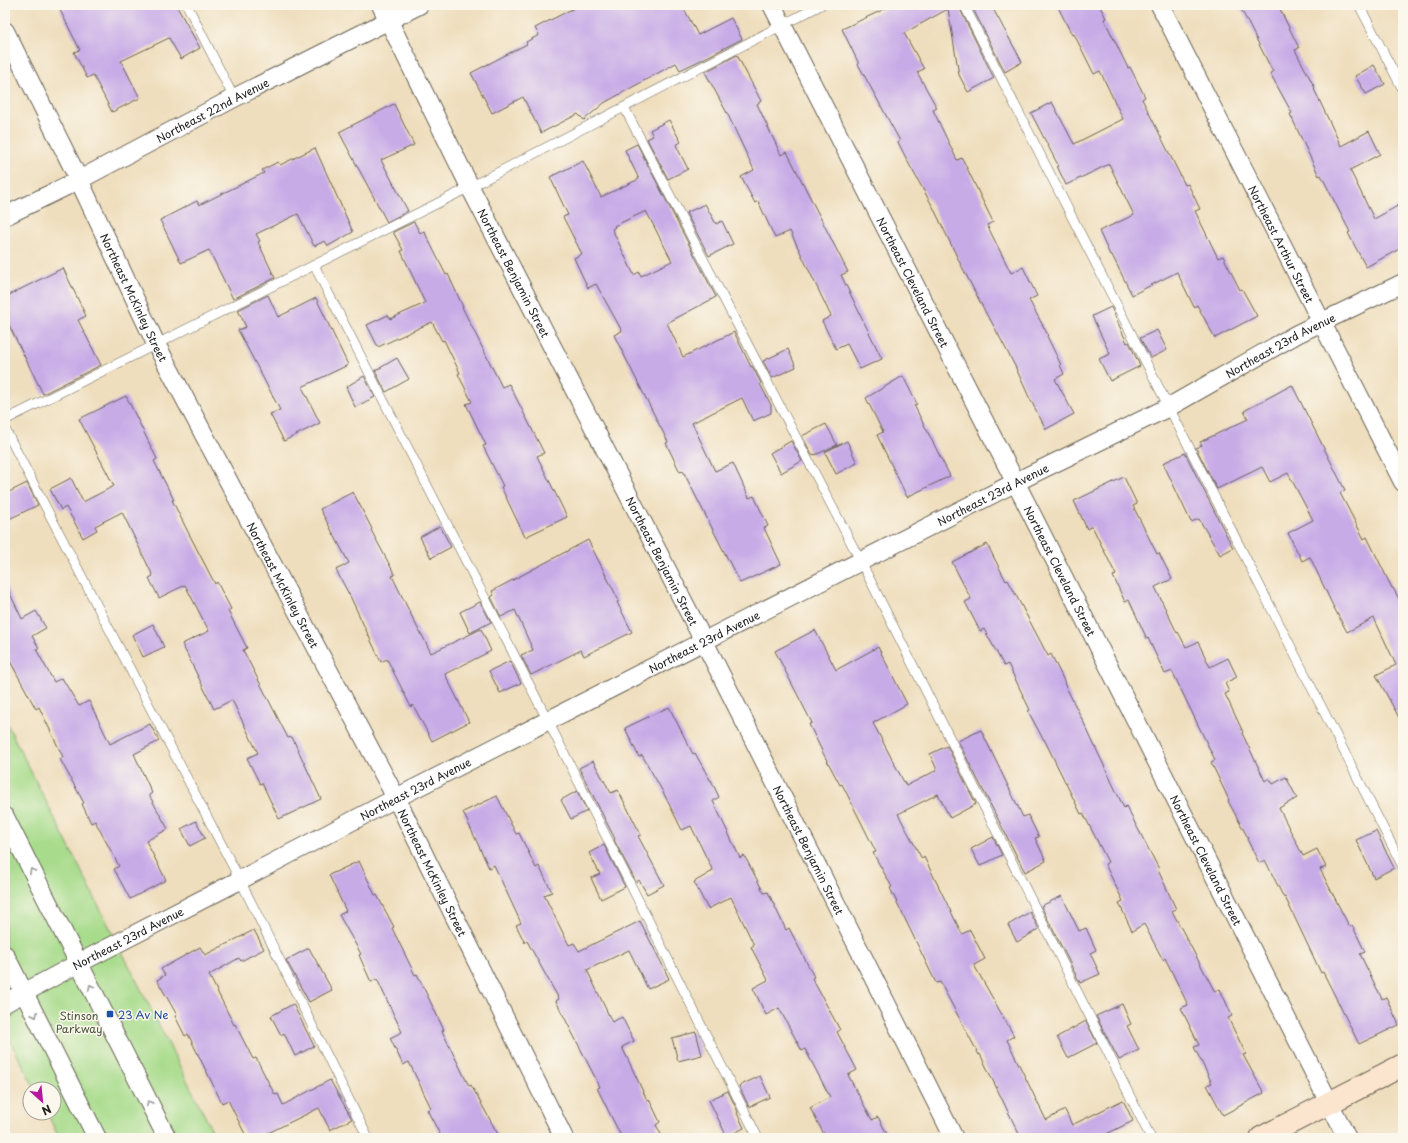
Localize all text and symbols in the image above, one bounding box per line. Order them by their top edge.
street label: Northeast 22nd Avenue [153,73,272,146]
street label: Northeast Arthur Street [1245,182,1319,306]
street label: Northeast Benjamin Street [474,205,554,340]
street label: Northeast Cleveland Street [873,214,954,351]
street label: Northeast McKinley Street [97,230,172,365]
street label: Northeast 23rd Avenue [1222,308,1338,382]
street label: Northeast 23rd Avenue [934,459,1051,530]
street label: Northeast Benjamin Street [622,493,703,628]
street label: Northeast Cleveland Street [1020,503,1101,639]
street label: Northeast McKinley Street [243,519,324,651]
street label: Northeast 23rd Avenue [645,606,762,677]
street label: Northeast 23rd Avenue [357,753,474,824]
street label: Northeast Benjamin Street [769,782,849,917]
street label: Northeast Cleveland Street [1166,792,1247,929]
street label: Northeast McKinley Street [394,806,472,939]
one-way arrow [29,868,37,875]
street label: Northeast 23rd Avenue [69,902,186,974]
one-way arrow [88,984,96,991]
place label: 23 Av Ne [118,1006,169,1023]
park label: Stinson Parkway [56,1007,102,1037]
marker: 23 Av Ne [105,1009,115,1019]
one-way arrow [30,1010,38,1018]
north arrow [22,1081,62,1121]
one-way arrow [146,1100,154,1107]
text: N [39,1101,55,1120]

